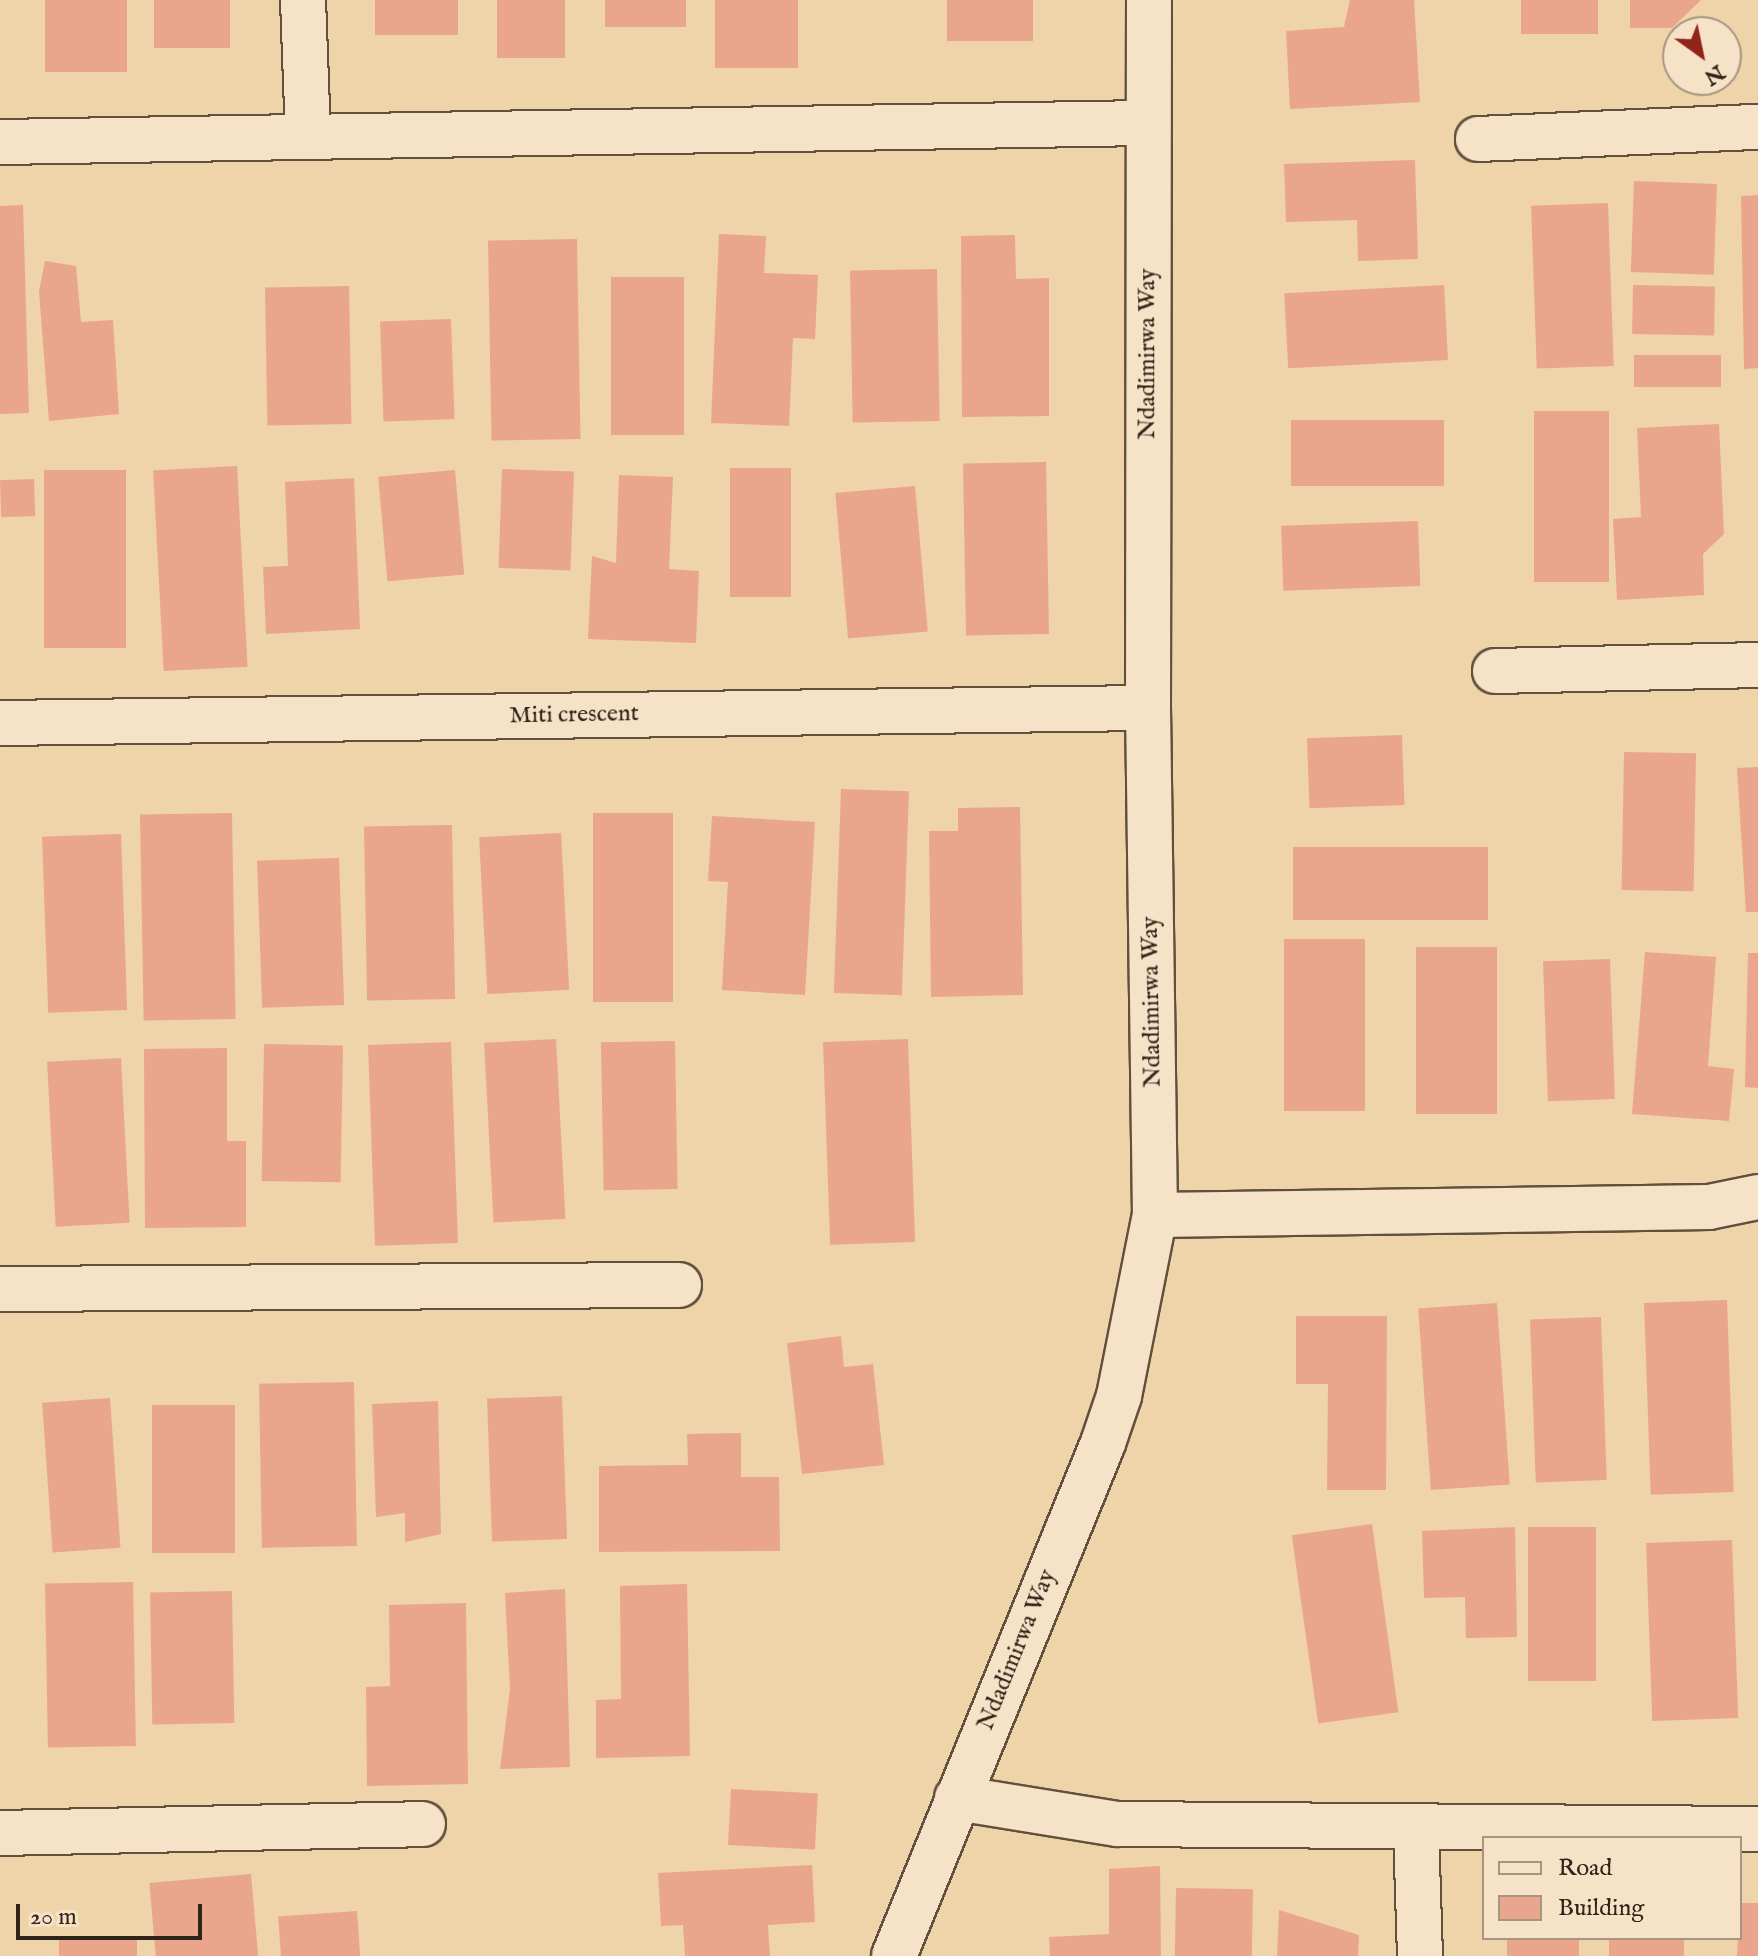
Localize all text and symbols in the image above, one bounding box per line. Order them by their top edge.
north arrow [1662,16,1742,96]
text: N [1698,58,1730,91]
street label: Ndadimirwa Way [1134,269,1162,439]
street label: Miti crescent [509,699,639,731]
street label: Ndadimirwa Way [1136,916,1168,1088]
street label: Ndadimirwa Way [972,1565,1062,1735]
legend [1482,1836,1742,1940]
text: Road [1558,1853,1612,1884]
scale bar [20,1888,206,1938]
text: Building [1558,1893,1644,1924]
text: 20 m [30,1902,77,1933]

